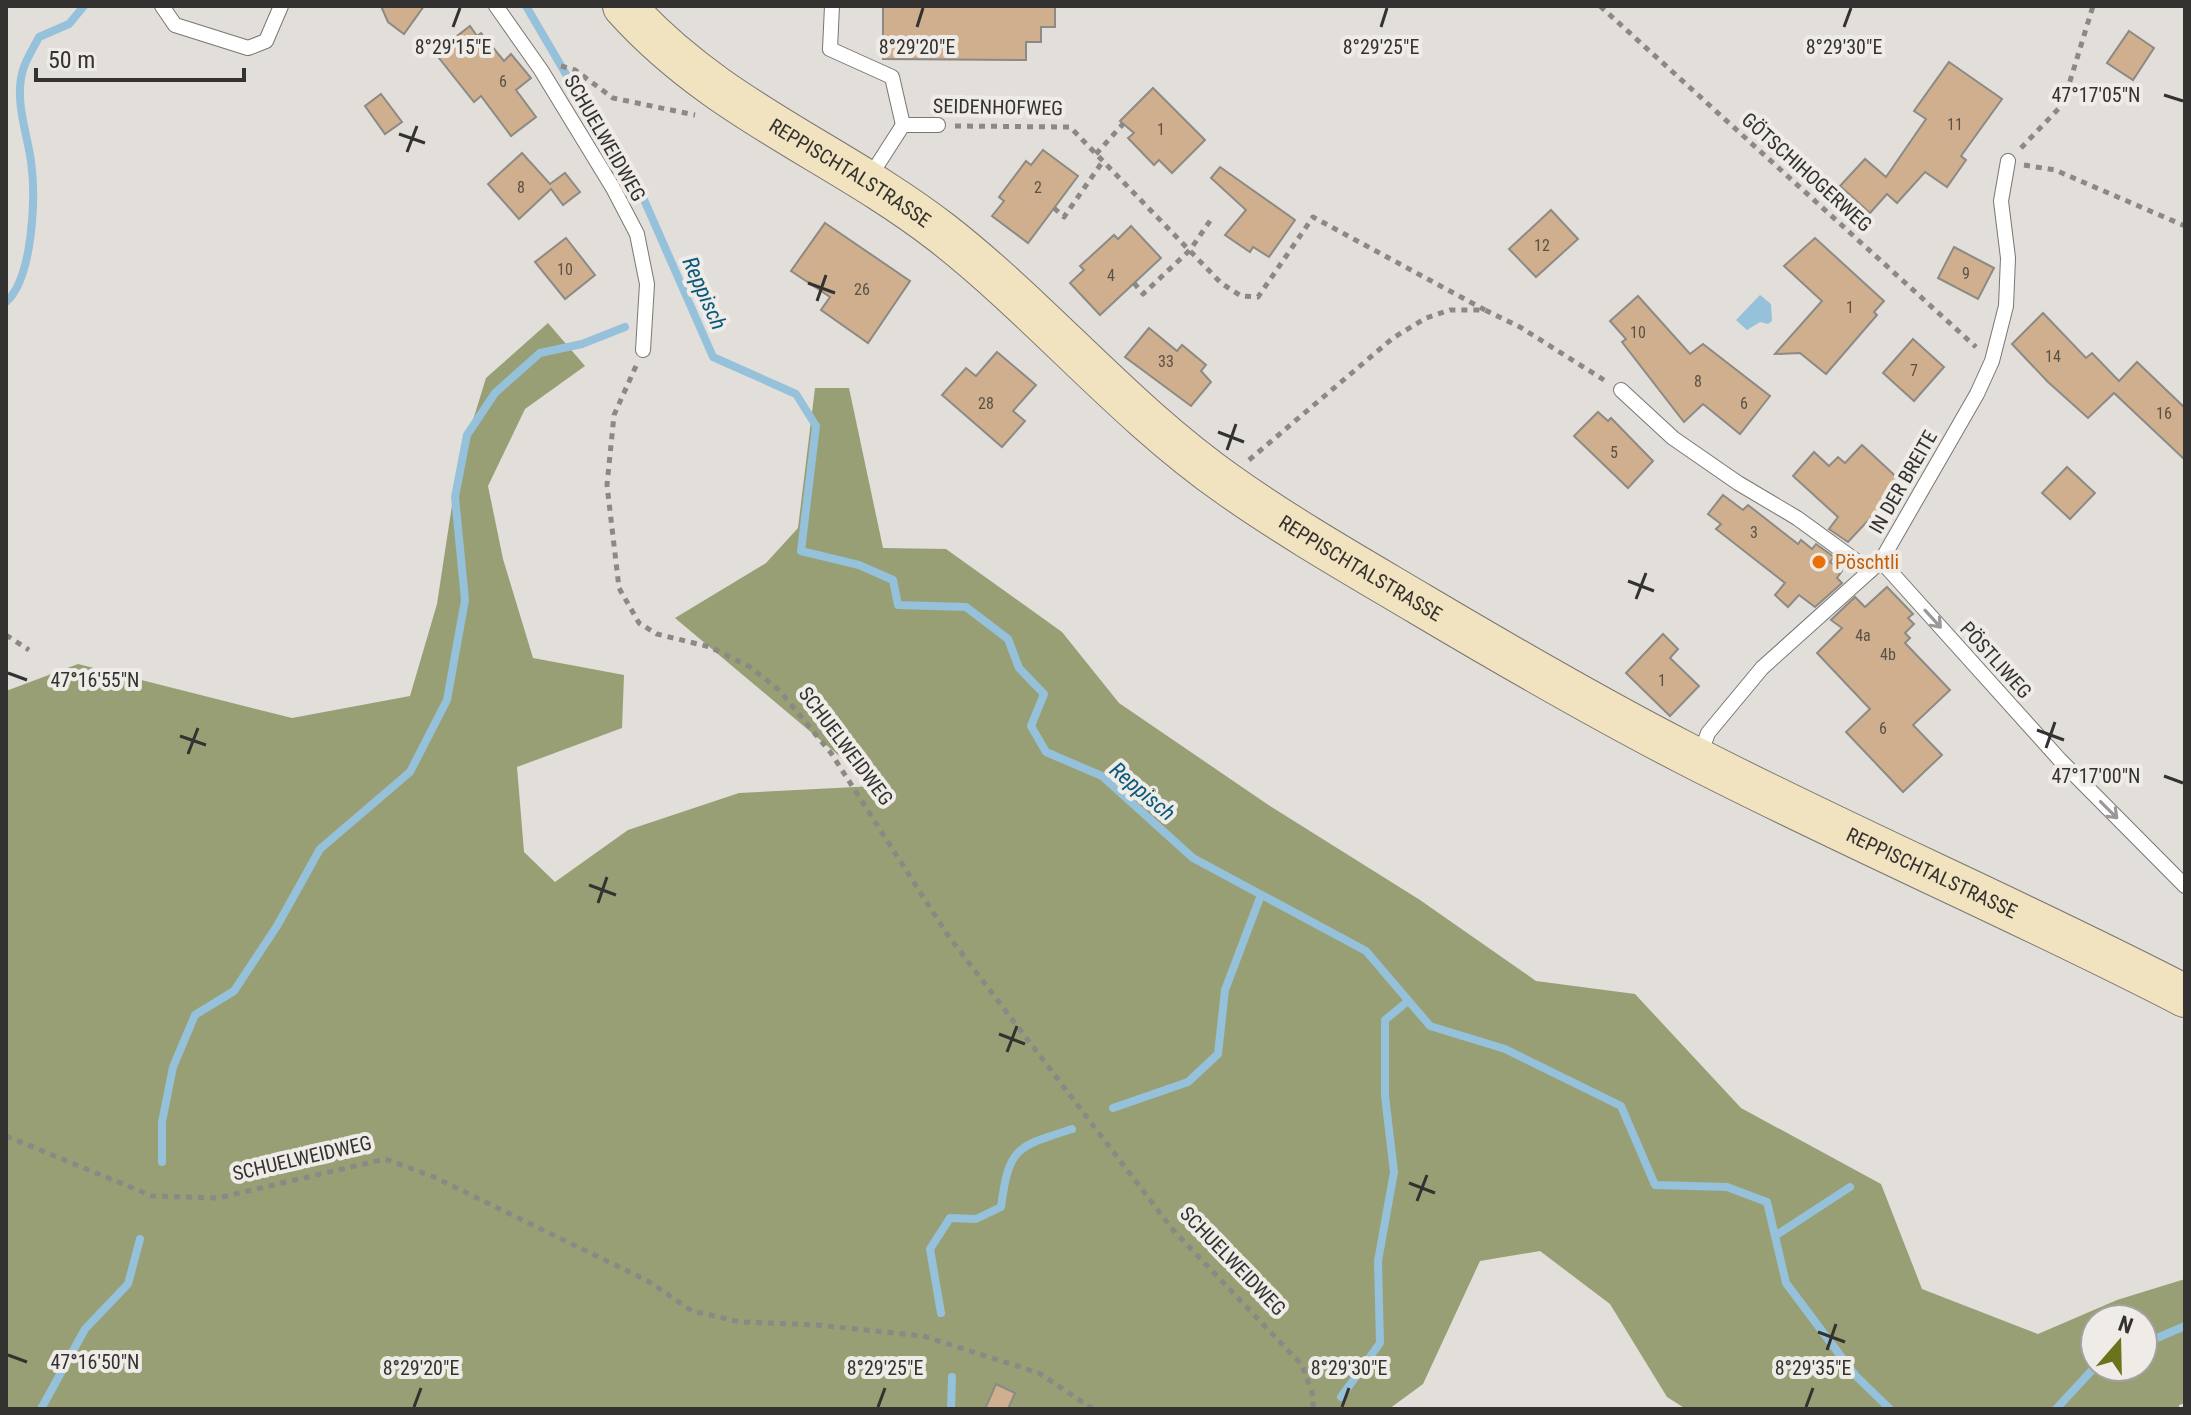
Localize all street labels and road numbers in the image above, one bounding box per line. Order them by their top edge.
street label: SCHUELWEIDWEG [559,71,651,205]
street label: SEIDENHOFWEG [933,94,1063,120]
street label: GÖTSCHIHOGERWEG [1737,107,1877,237]
street label: REPPISCHTALSTRASSE [765,113,935,232]
street label: IN DER BREITE [1864,426,1942,538]
street label: REPPISCHTALSTRASSE [1275,510,1446,626]
street label: PÖSTLIWEG [1955,617,2037,703]
street label: SCHUELWEIDWEG [794,682,898,810]
street label: REPPISCHTALSTRASSE [1843,822,2021,924]
street label: SCHUELWEIDWEG [230,1130,374,1186]
street label: SCHUELWEIDWEG [1175,1202,1291,1320]

